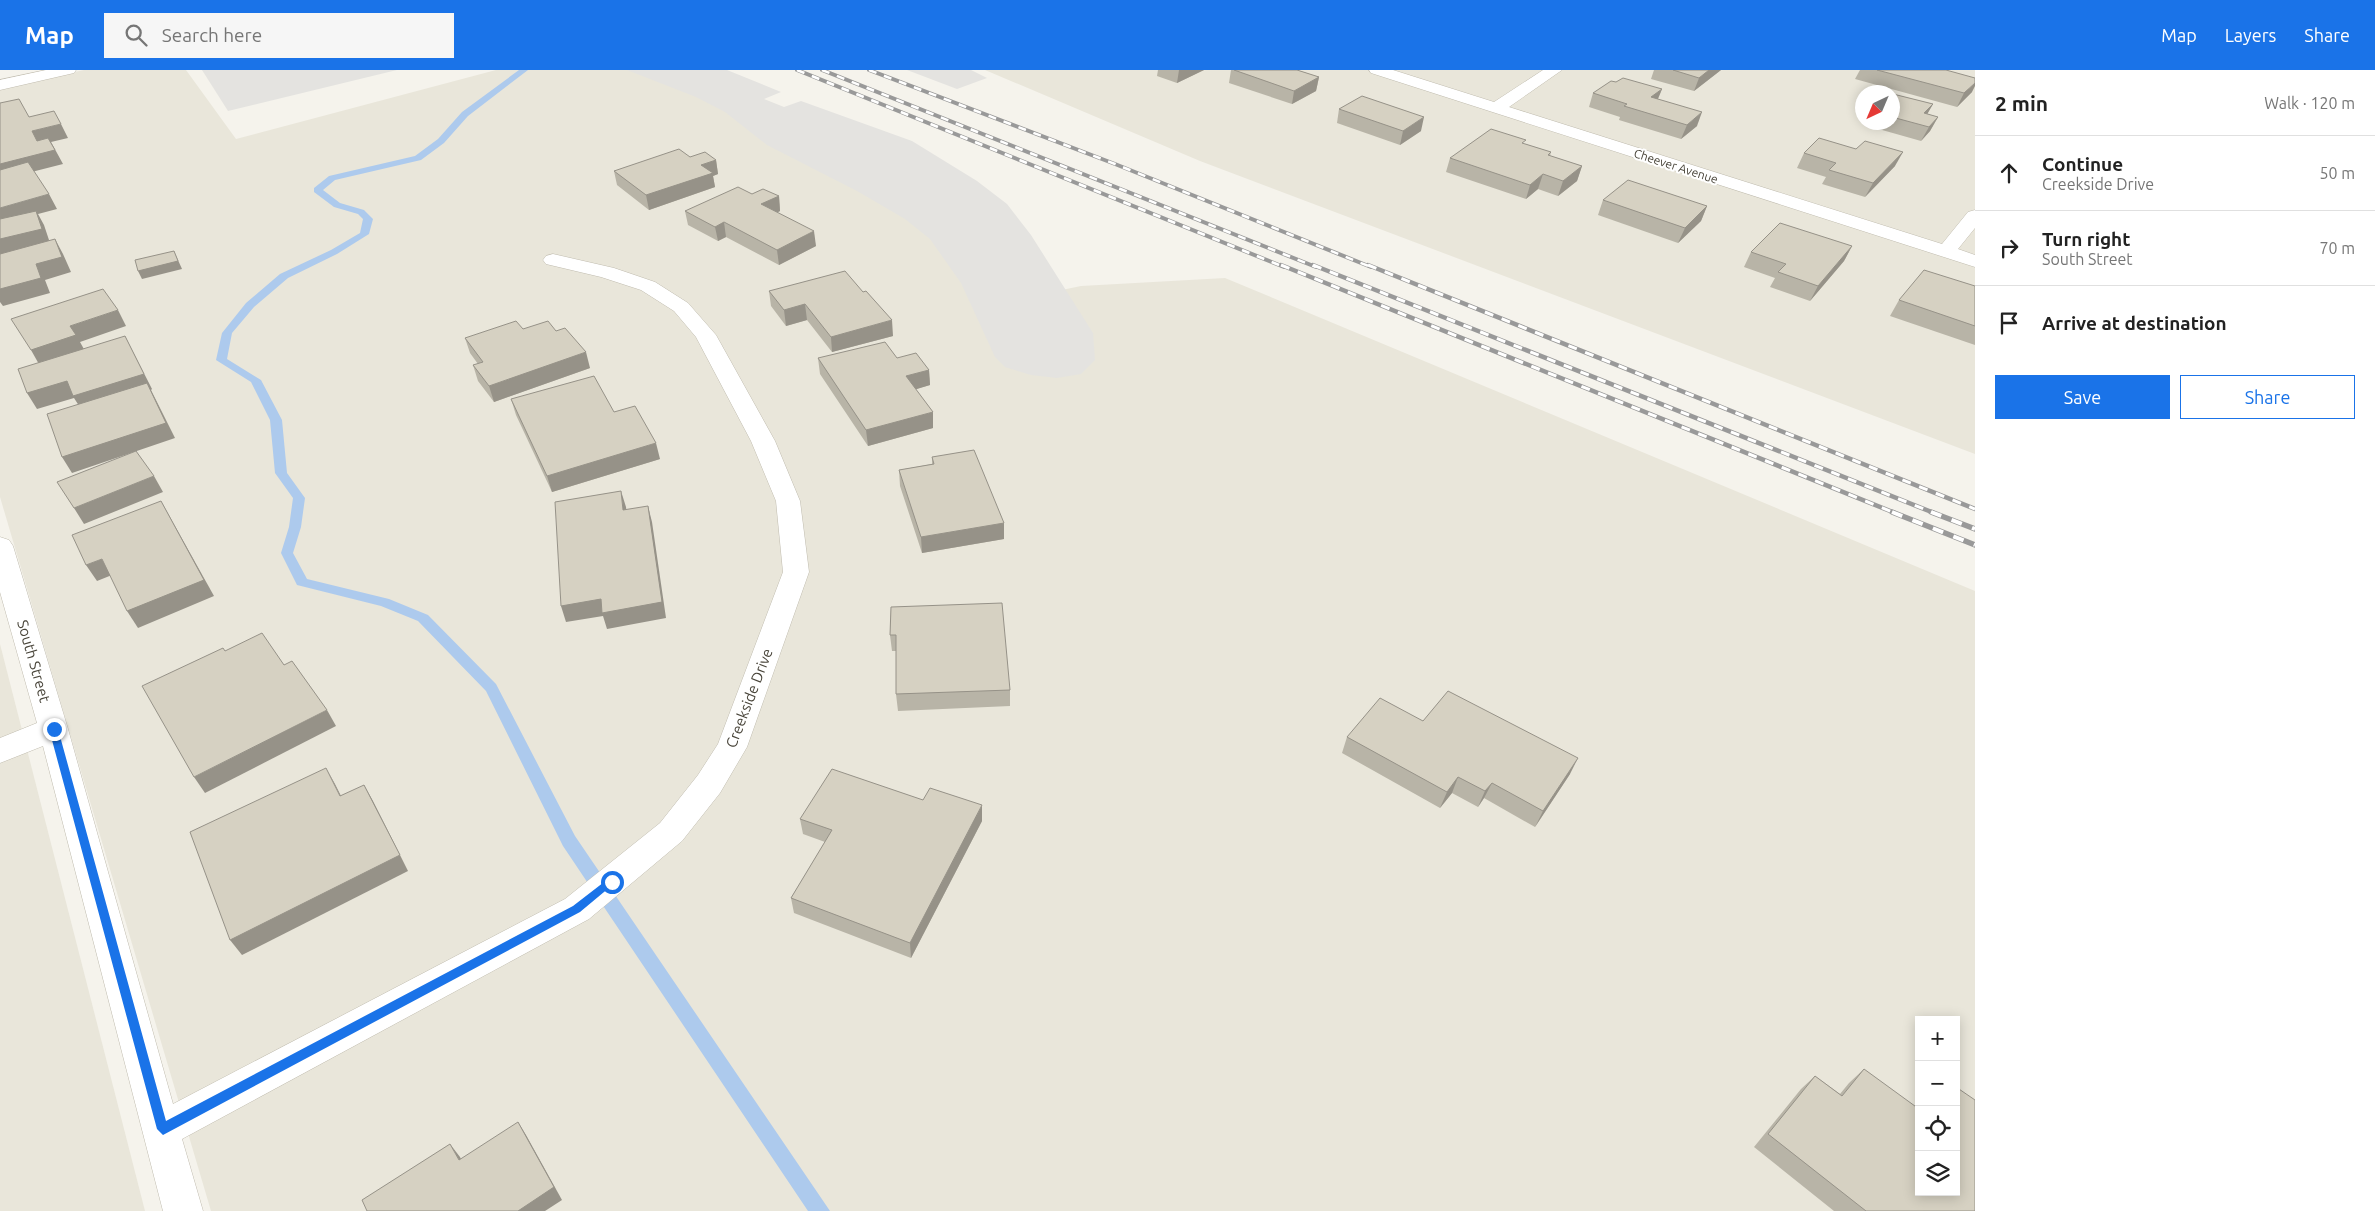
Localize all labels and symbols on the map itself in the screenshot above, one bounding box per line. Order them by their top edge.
north arrow [1855,85,1900,130]
street label: Cheever Avenue [1632,146,1720,186]
street label: South Street [14,618,54,704]
street label: Creekside Drive [722,646,776,750]
route end [43,718,66,741]
route start [601,871,624,894]

